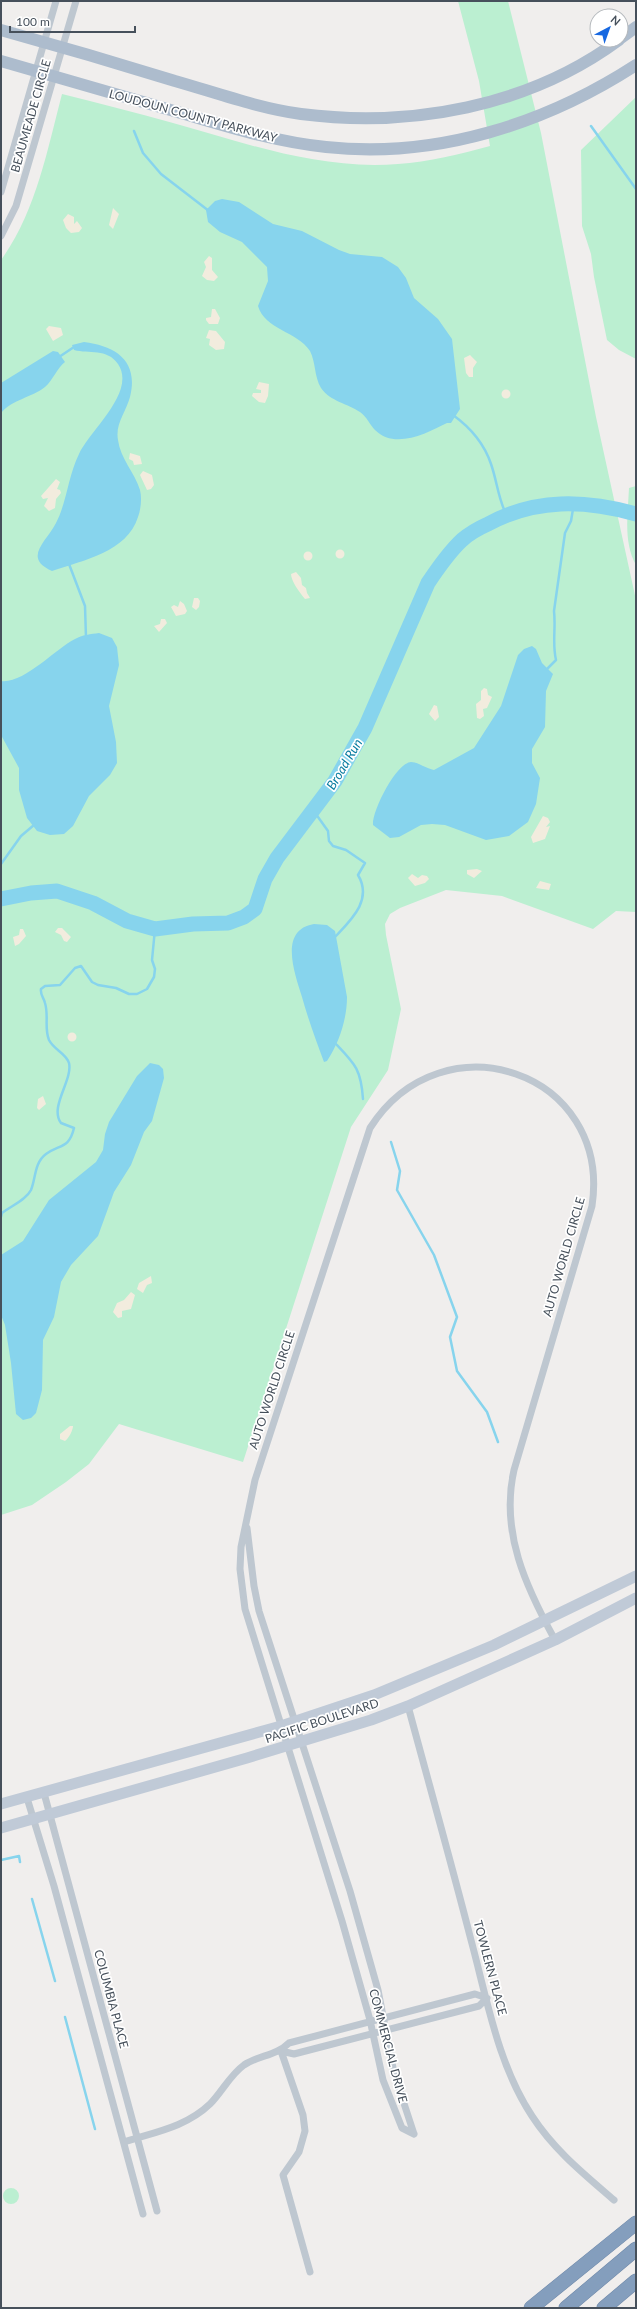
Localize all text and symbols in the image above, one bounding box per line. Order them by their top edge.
scale bar [10,8,135,34]
north arrow [589,8,629,48]
text: N [608,12,623,28]
text: 100 m [16,14,50,29]
street label: BEAUMEADE CIRCLE [7,58,54,174]
street label: LOUDOUN COUNTY PARKWAY [107,86,279,145]
water label: Broad Run [323,736,365,792]
street label: AUTO WORLD CIRCLE [539,1195,588,1318]
street label: AUTO WORLD CIRCLE [245,1329,298,1451]
street label: PACIFIC BOULEVARD [263,1695,381,1746]
street label: TOWLERN PLACE [471,1919,510,2017]
street label: COLUMBIA PLACE [91,1948,132,2050]
street label: COMMERCIAL DRIVE [366,1987,411,2105]

